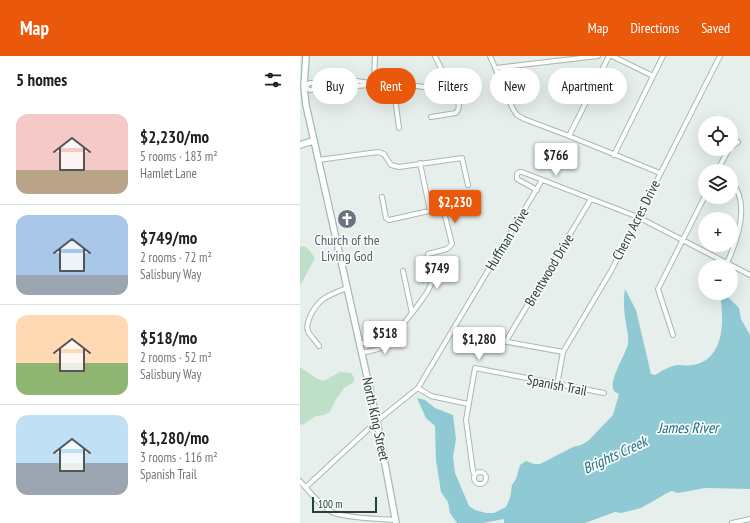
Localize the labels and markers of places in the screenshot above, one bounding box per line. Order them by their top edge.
pin: $766 [532,143,580,177]
pin: $2,230 [422,190,488,224]
church icon: Church of the Living God [336,208,358,230]
place label: Church of the Living God [315,231,380,265]
pin: $749 [413,256,461,290]
pin: $518 [361,321,409,355]
pin: $1,280 [446,327,512,361]

